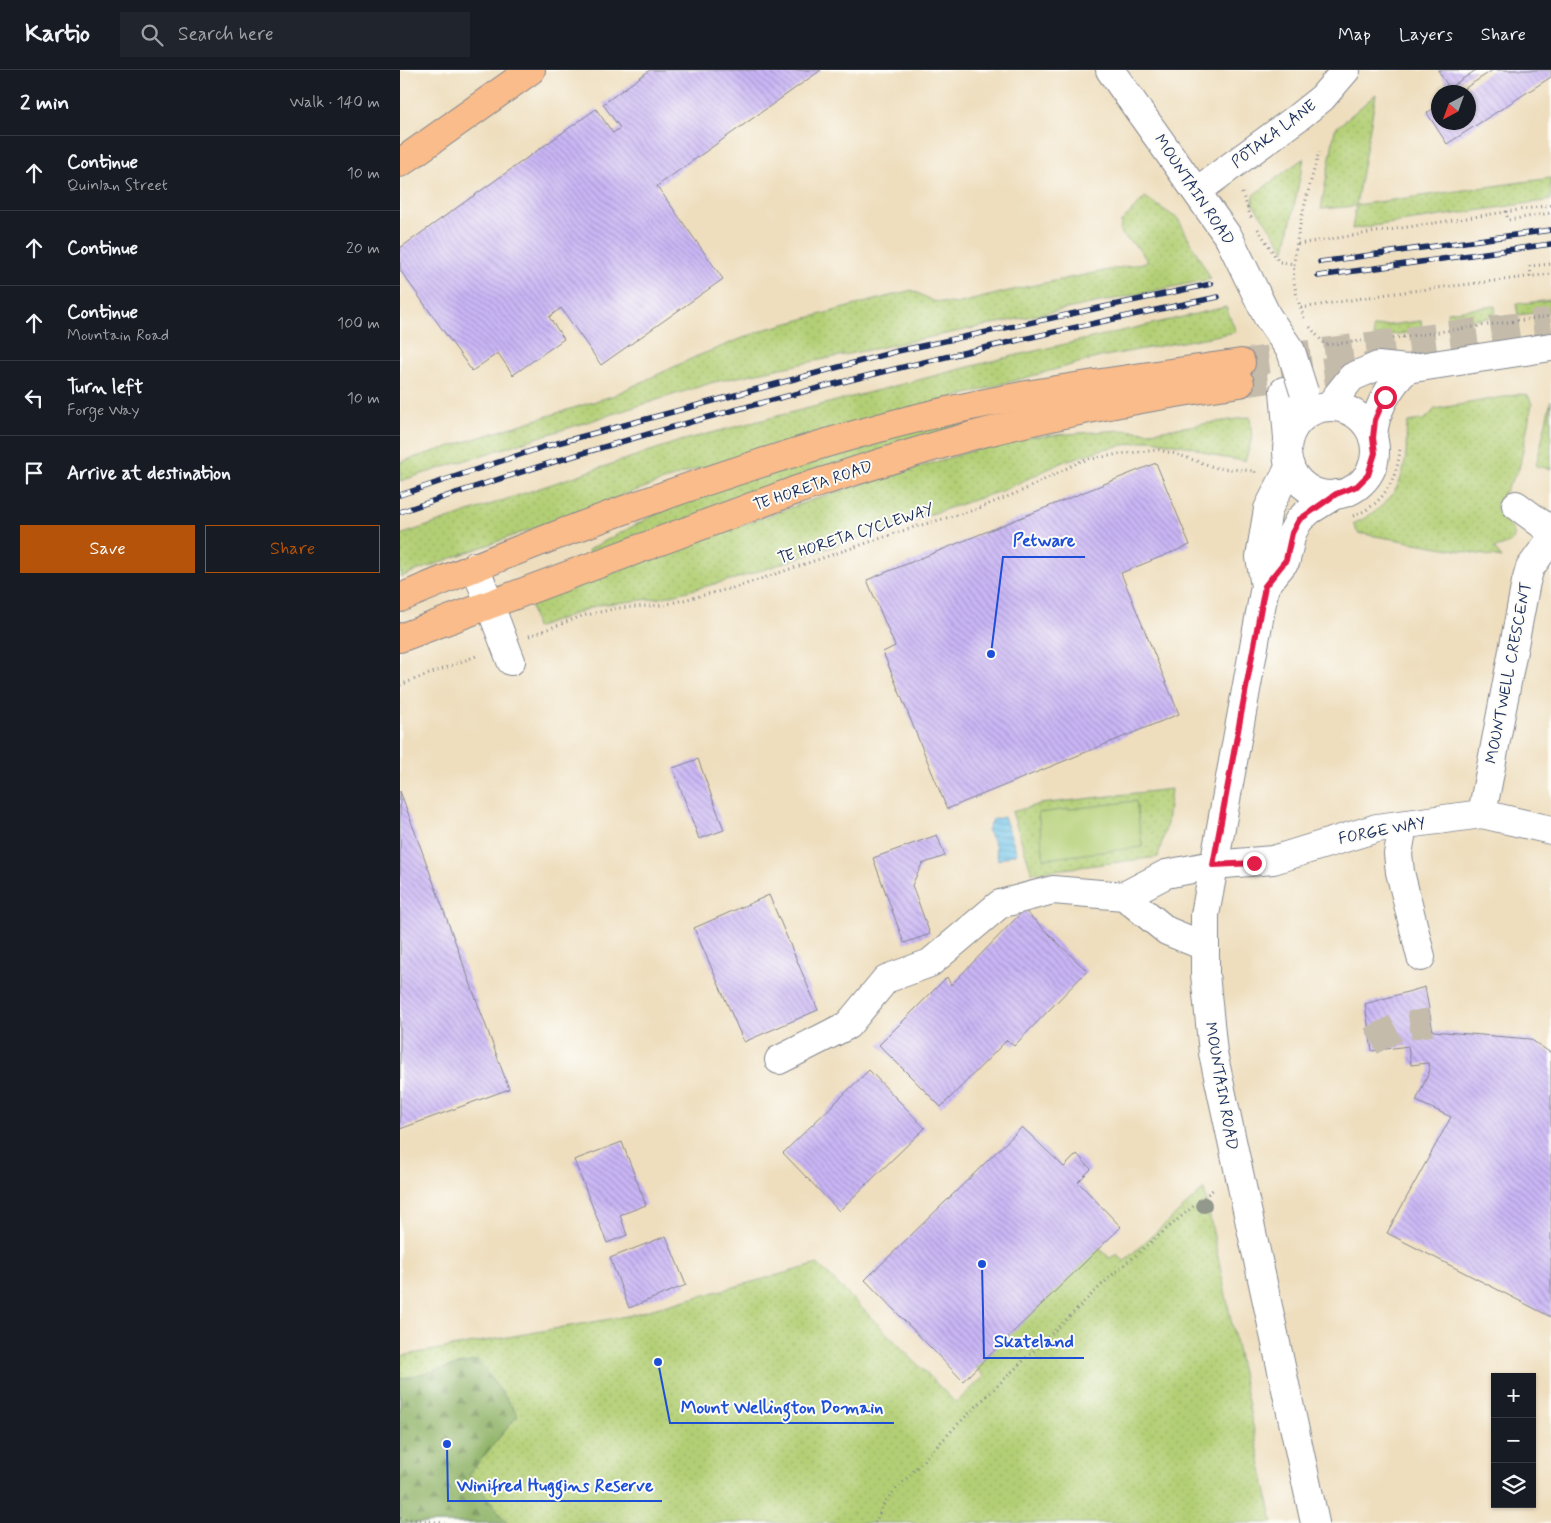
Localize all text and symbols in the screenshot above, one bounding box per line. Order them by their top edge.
search box [120,12,470,57]
text: Kartio [25,19,90,50]
icon: search [138,21,166,49]
text: Search here [178,22,274,47]
text: Map [1338,23,1371,47]
text: Layers [1399,23,1453,47]
text: Share [1481,23,1526,47]
north arrow [1431,85,1476,130]
text: 2 min [20,89,69,117]
text: Walk · 140 m [290,92,380,113]
street label: PŌTAKA LANE [1227,95,1321,173]
street label: MOUNTAIN ROAD [1149,130,1239,250]
text: Continue [67,150,138,175]
icon: ahead [20,159,48,187]
text: 10 m [347,163,380,184]
text: Quinlan Street [67,175,168,196]
icon: ahead [20,234,48,262]
text: Continue [67,236,138,261]
text: 20 m [346,238,380,259]
text: Continue [67,300,138,325]
icon: ahead [20,309,48,337]
text: 100 m [337,313,380,334]
text: Mountain Road [67,325,169,346]
text: Turn left [67,375,143,400]
icon: left [20,384,48,412]
route start [1374,386,1397,409]
text: 10 m [347,388,380,409]
text: Forge Way [67,400,139,421]
street label: TE HORETA ROAD [751,456,875,516]
icon: arrive [20,459,48,487]
text: Arrive at destination [67,461,231,486]
street label: TE HORETA CYCLEWAY [775,499,937,569]
callout: Petware [1003,524,1085,557]
button: Save [20,525,195,573]
button: Share [205,525,380,573]
text: Petware [1013,529,1076,553]
street label: MOUNTWELL CRESCENT [1481,580,1537,766]
street label: FORGE WAY [1337,812,1427,850]
route end [1243,852,1266,875]
street label: MOUNTAIN ROAD [1199,1020,1243,1152]
callout: Skateland [984,1325,1084,1358]
text: Skateland [994,1330,1074,1354]
map controls [1491,1373,1536,1508]
button: + [1491,1373,1536,1418]
callout: Mount Wellington Domain [670,1390,894,1423]
text: Mount Wellington Domain [681,1396,883,1422]
button: − [1491,1418,1536,1463]
button: layers [1491,1463,1536,1508]
callout: Winifred Huggins Reserve [448,1468,662,1501]
text: Winifred Huggins Reserve [456,1474,654,1500]

